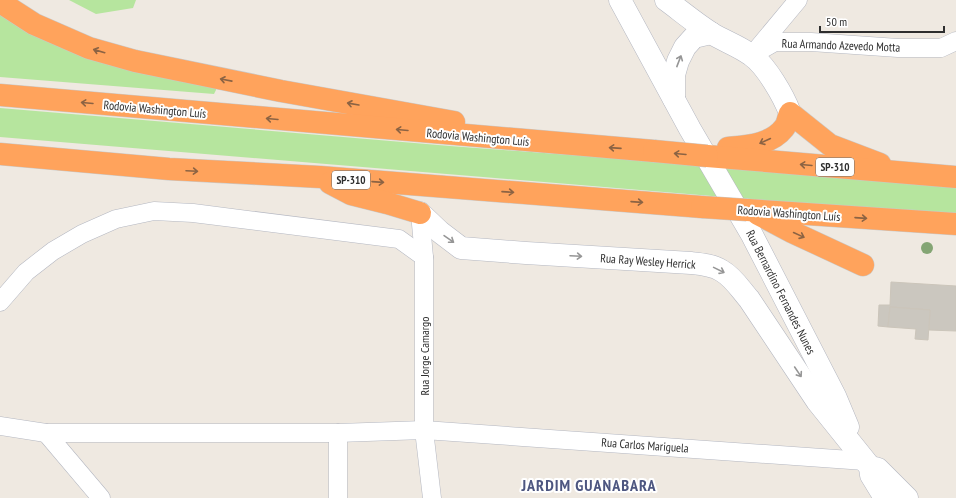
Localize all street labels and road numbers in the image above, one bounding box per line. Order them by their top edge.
street label: Rua Armando Azevedo Motta [781,35,901,55]
street label: Rodovia Washington Luís [103,97,207,121]
street label: Rodovia Washington Luís [426,125,530,149]
road number: SP-310 [816,158,854,176]
road number: SP-310 [332,171,370,189]
street label: Rodovia Washington Luís [737,202,841,224]
street label: Rua Bernardino Fernandes Nunes [743,227,819,357]
street label: Rua Ray Wesley Herrick [600,250,697,272]
street label: Rua Jorge Camargo [417,317,432,395]
street label: Rua Carlos Mariguela [601,434,689,456]

